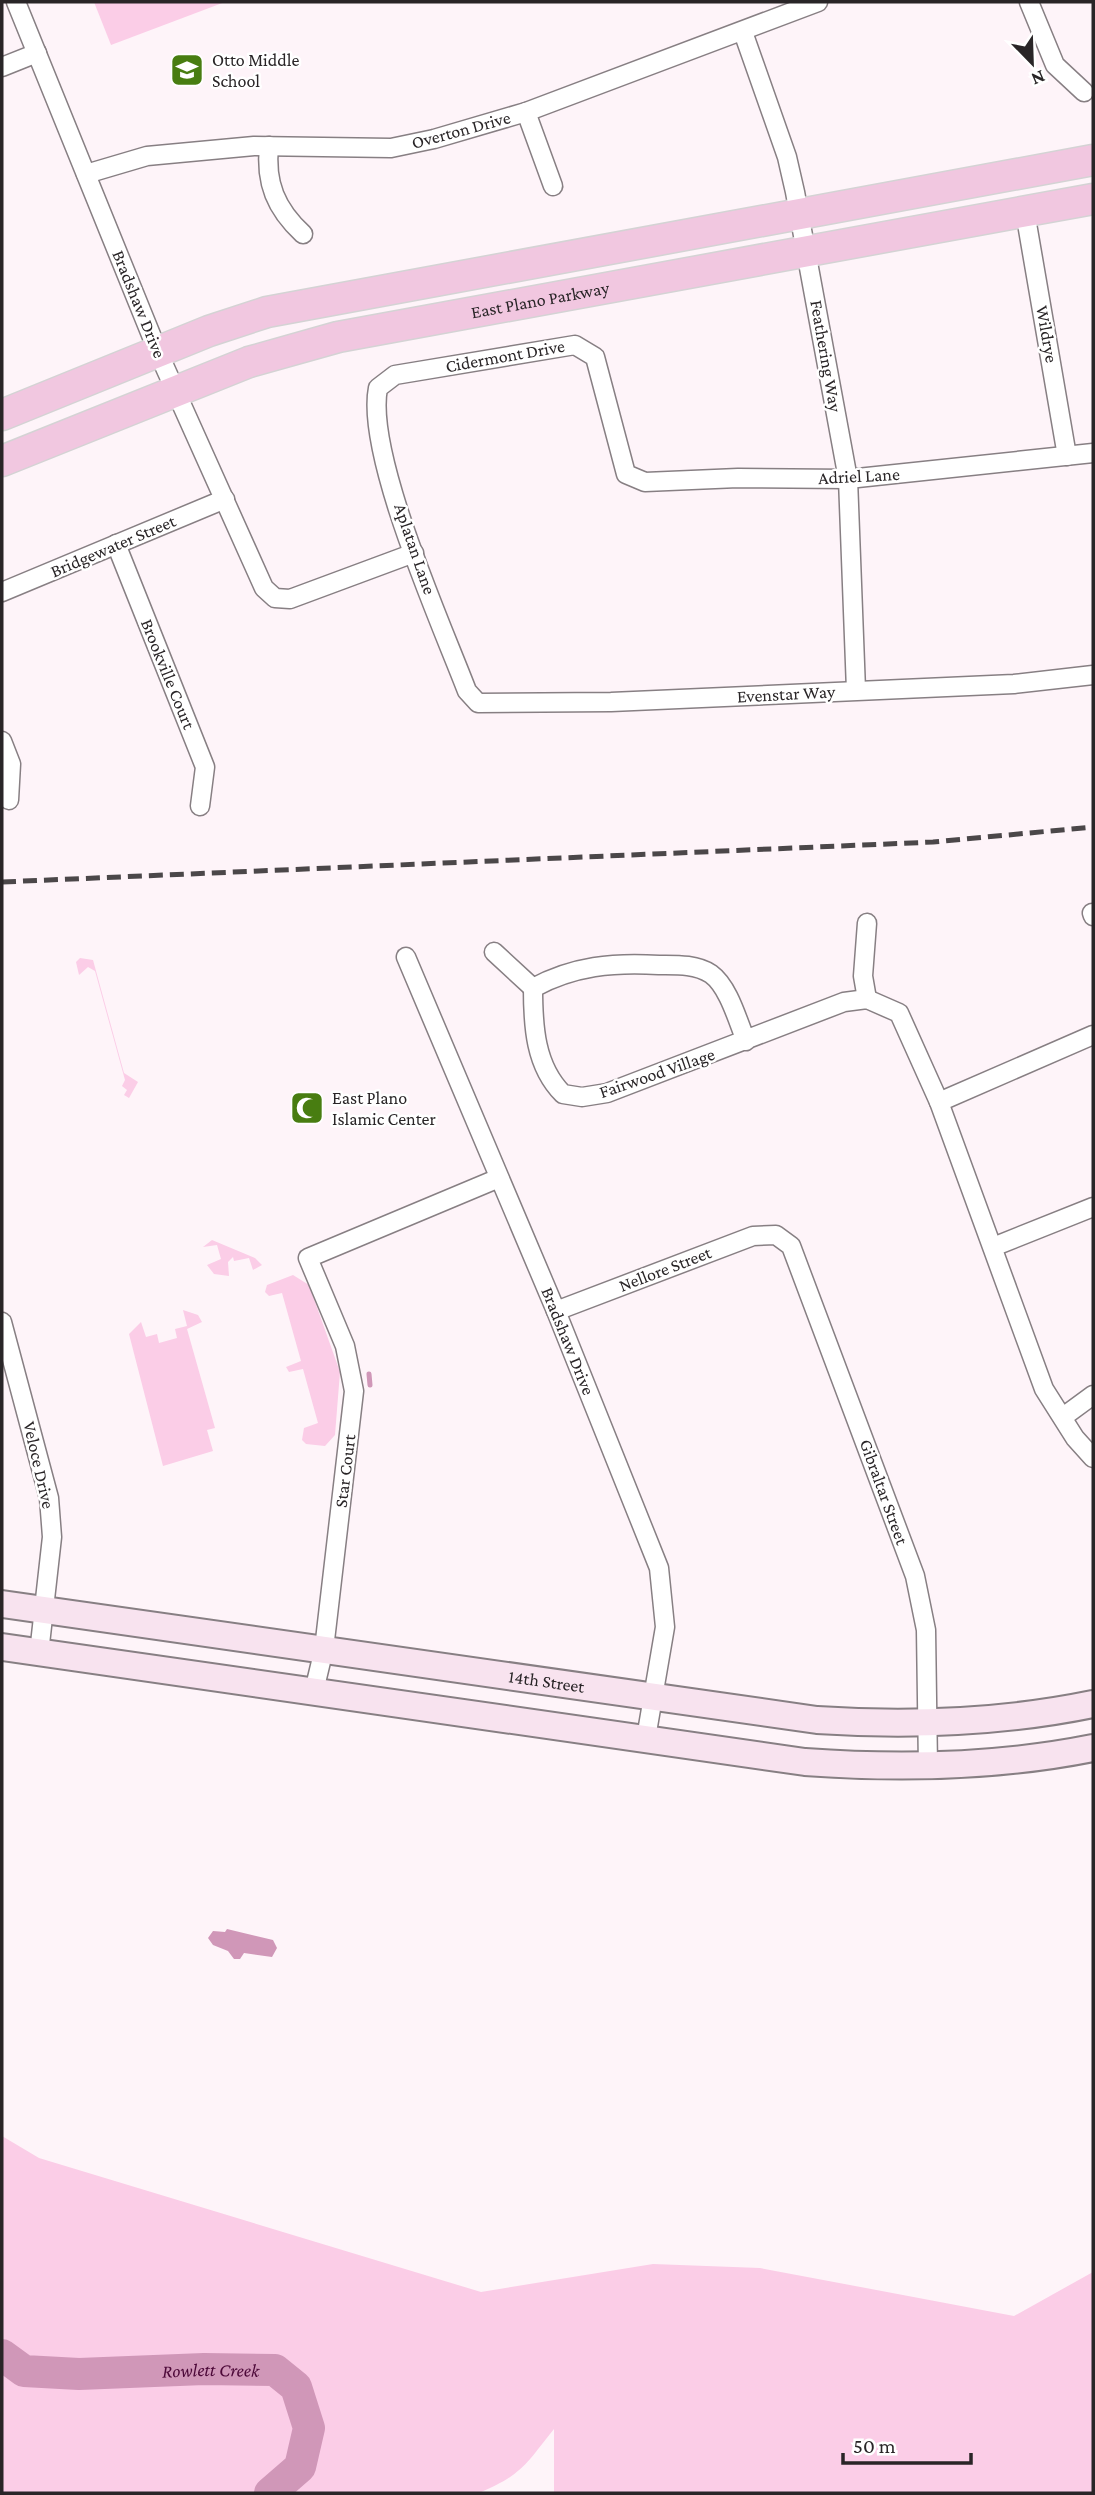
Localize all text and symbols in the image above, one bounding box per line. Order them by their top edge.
north arrow [997,28,1067,98]
place label: Otto Middle School [212,50,299,91]
school or university icon: Otto Middle School [168,51,206,89]
text: N [1028,66,1049,90]
street label: Overton Drive [409,107,513,153]
street label: Bradshaw Drive [108,247,170,361]
street label: East Plano Parkway [469,278,611,322]
street label: Feathering Way [806,298,846,414]
street label: Wildrye [1032,304,1062,364]
street label: Cidermont Drive [444,336,566,376]
street label: Adriel Lane [818,464,900,488]
street label: Aplatan Lane [390,501,440,597]
street label: Bridgewater Street [47,510,180,581]
street label: Brookville Court [137,616,200,733]
street label: Evenstar Way [736,681,836,707]
street label: Fairwood Village [597,1044,717,1102]
place label: East Plano Islamic Center [332,1088,436,1129]
mosque icon: East Plano Islamic Center [288,1089,326,1127]
street label: Nellore Street [616,1242,715,1296]
street label: Bradshaw Drive [537,1284,599,1398]
street label: Veloce Drive [19,1419,59,1511]
street label: Star Court [331,1432,360,1509]
street label: Gibraltar Street [856,1437,913,1548]
street label: 14th Street [507,1666,587,1697]
water label: Rowlett Creek [162,2359,260,2382]
scale bar [843,2422,971,2466]
text: 50 m [853,2434,896,2458]

